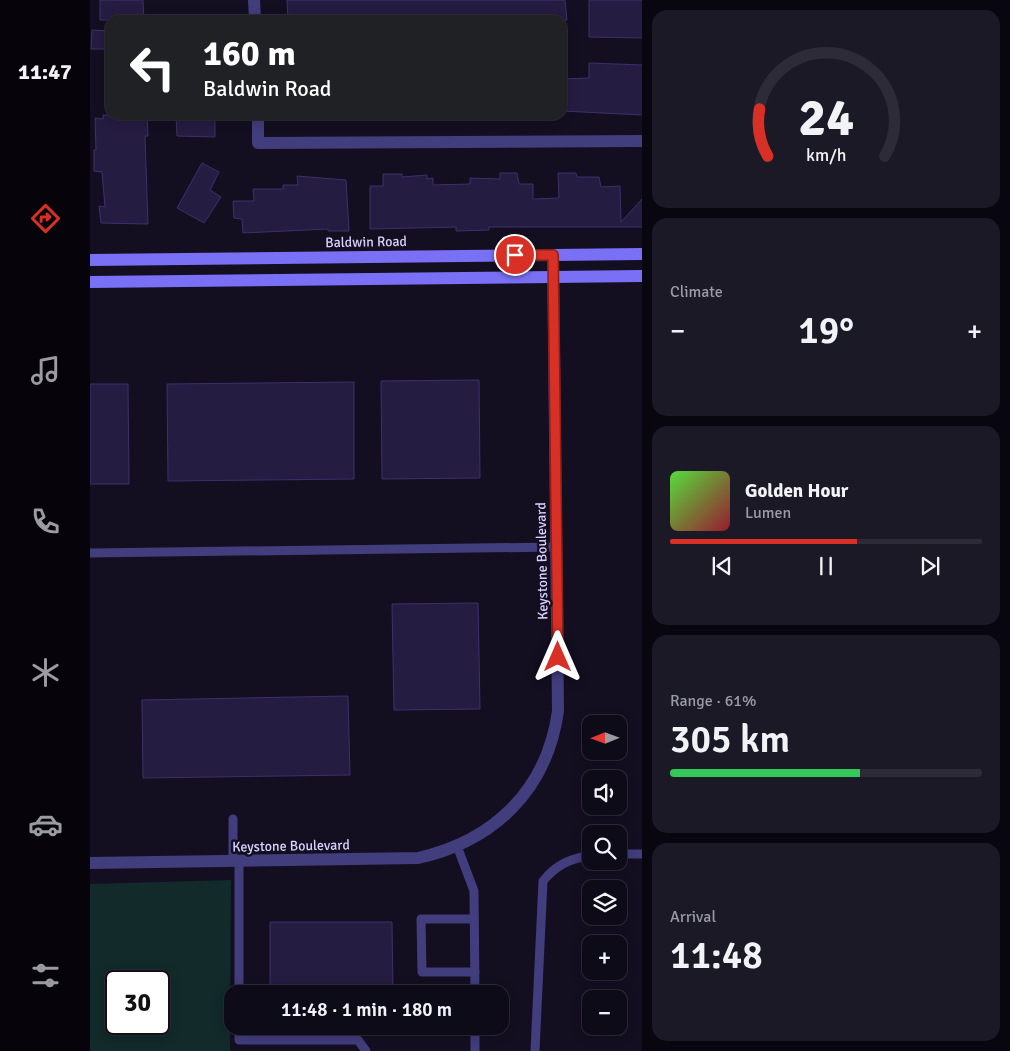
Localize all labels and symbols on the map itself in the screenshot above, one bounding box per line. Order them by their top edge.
street label: Baldwin Road [325,233,407,251]
pin [494,234,536,276]
street label: Keystone Boulevard [532,502,552,620]
position arrow [531,630,583,682]
north arrow [582,715,628,760]
street label: Keystone Boulevard [232,836,350,856]
speed limit sign: 30 [105,970,170,1035]

